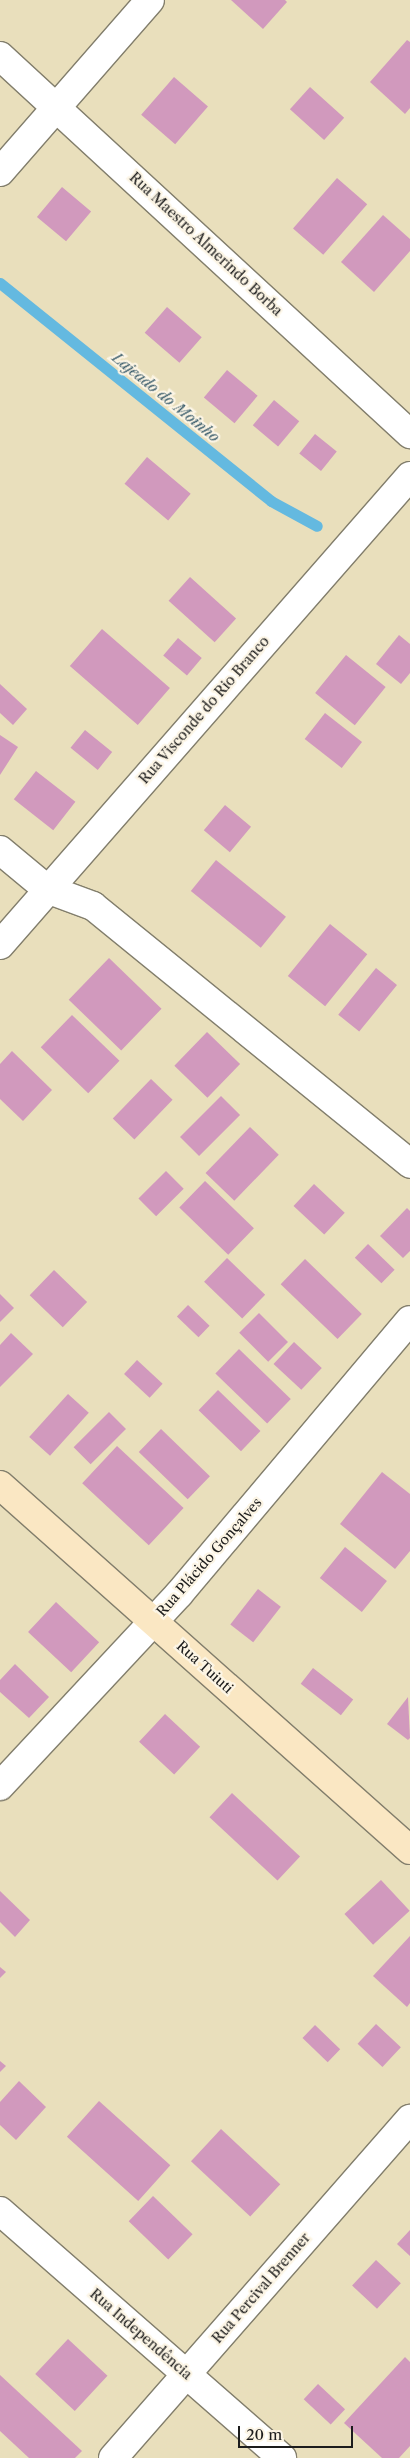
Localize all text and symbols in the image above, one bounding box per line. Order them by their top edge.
street label: Rua Maestro Almerindo Borba [126,168,286,320]
water label: Lajeado do Moinho [109,348,223,446]
street label: Rua Visconde do Rio Branco [135,633,273,787]
street label: Rua Plácido Gonçalves [153,1494,265,1620]
street label: Rua Tuiuti [173,1637,237,1697]
street label: Rua Percival Brenner [208,2229,314,2347]
street label: Rua Independência [87,2285,195,2383]
scale bar [240,2416,355,2448]
text: 20 m [246,2425,282,2444]

